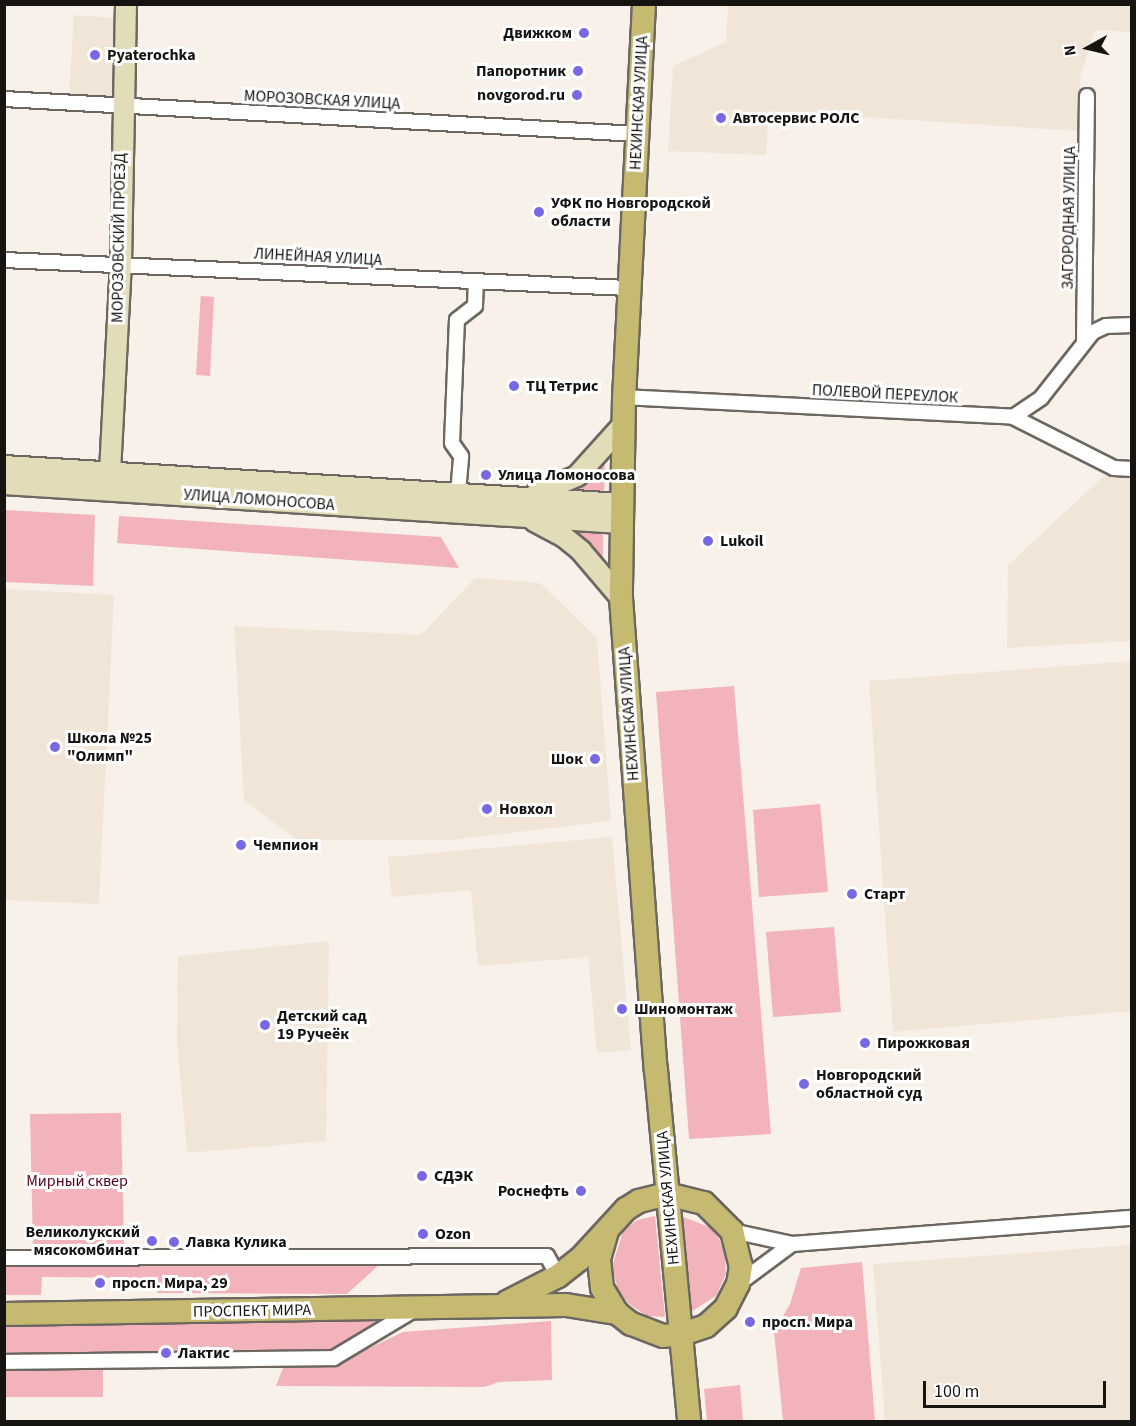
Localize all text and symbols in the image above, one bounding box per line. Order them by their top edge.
north arrow [1058,18,1118,78]
place label: Движком [503,23,572,43]
marker: Движком [577,26,591,40]
street label: НЕХИНСКАЯ УЛИЦА [626,35,652,171]
text: N [1059,44,1082,57]
place label: Pyaterochka [107,45,196,65]
marker: Pyaterochka [88,48,102,62]
place label: Папоротник [476,61,566,81]
marker: Папоротник [571,64,585,78]
place label: novgorod.ru [477,85,565,105]
street label: МОРОЗОВСКАЯ УЛИЦА [243,86,401,114]
marker: novgorod.ru [570,88,584,102]
place label: Автосервис РОЛС [733,108,860,128]
marker: Автосервис РОЛС [714,111,728,125]
street label: ЗАГОРОДНАЯ УЛИЦА [1058,146,1080,290]
street label: МОРОЗОВСКИЙ ПРОЕЗД [108,153,130,323]
place label: УФК по Новгородской области [551,193,711,231]
marker: УФК по Новгородской области [532,205,546,219]
street label: ЛИНЕЙНАЯ УЛИЦА [253,244,383,270]
place label: ТЦ Тетрис [526,376,598,396]
marker: ТЦ Тетрис [507,379,521,393]
street label: ПОЛЕВОЙ ПЕРЕУЛОК [811,381,959,407]
place label: Улица Ломоносова [498,465,635,485]
marker: Улица Ломоносова [479,468,493,482]
street label: УЛИЦА ЛОМОНОСОВА [183,485,335,515]
place label: Lukoil [720,531,763,551]
marker: Lukoil [701,534,715,548]
street label: НЕХИНСКАЯ УЛИЦА [615,646,643,782]
place label: Школа №25 "Олимп" [67,728,152,766]
marker: Школа №25 "Олимп" [48,740,62,754]
place label: Шок [551,749,583,769]
marker: Шок [588,752,602,766]
place label: Новхол [499,799,553,819]
marker: Новхол [480,802,494,816]
place label: Чемпион [253,835,319,855]
marker: Чемпион [234,838,248,852]
place label: Старт [864,884,905,904]
marker: Старт [845,887,859,901]
place label: Шиномонтаж [634,999,733,1019]
marker: Шиномонтаж [615,1002,629,1016]
place label: Детский сад 19 Ручеёк [277,1006,367,1044]
marker: Детский сад 19 Ручеёк [258,1018,272,1032]
place label: Пирожковая [877,1033,970,1053]
marker: Пирожковая [858,1036,872,1050]
place label: Новгородский областной суд [816,1065,922,1103]
marker: Новгородский областной суд [797,1077,811,1091]
street label: НЕХИНСКАЯ УЛИЦА [653,1130,683,1266]
place label: СДЭК [434,1166,473,1186]
marker: СДЭК [415,1169,429,1183]
park label: Мирный сквер [26,1171,128,1191]
place label: Роснефть [498,1181,569,1201]
marker: Роснефть [574,1184,588,1198]
place label: Великолукский мясокомбинат [26,1222,140,1260]
place label: Ozon [435,1224,471,1244]
marker: Ozon [416,1227,430,1241]
place label: Лавка Кулика [186,1232,287,1252]
marker: Великолукский мясокомбинат [145,1234,159,1248]
marker: Лавка Кулика [167,1235,181,1249]
place label: просп. Мира, 29 [112,1273,228,1293]
marker: просп. Мира, 29 [93,1276,107,1290]
street label: ПРОСПЕКТ МИРА [193,1300,311,1322]
place label: просп. Мира [762,1312,853,1332]
marker: просп. Мира [743,1315,757,1329]
place label: Лактис [178,1343,230,1363]
marker: Лактис [159,1346,173,1360]
scale bar [926,1369,1109,1407]
text: 100 m [934,1379,979,1404]

